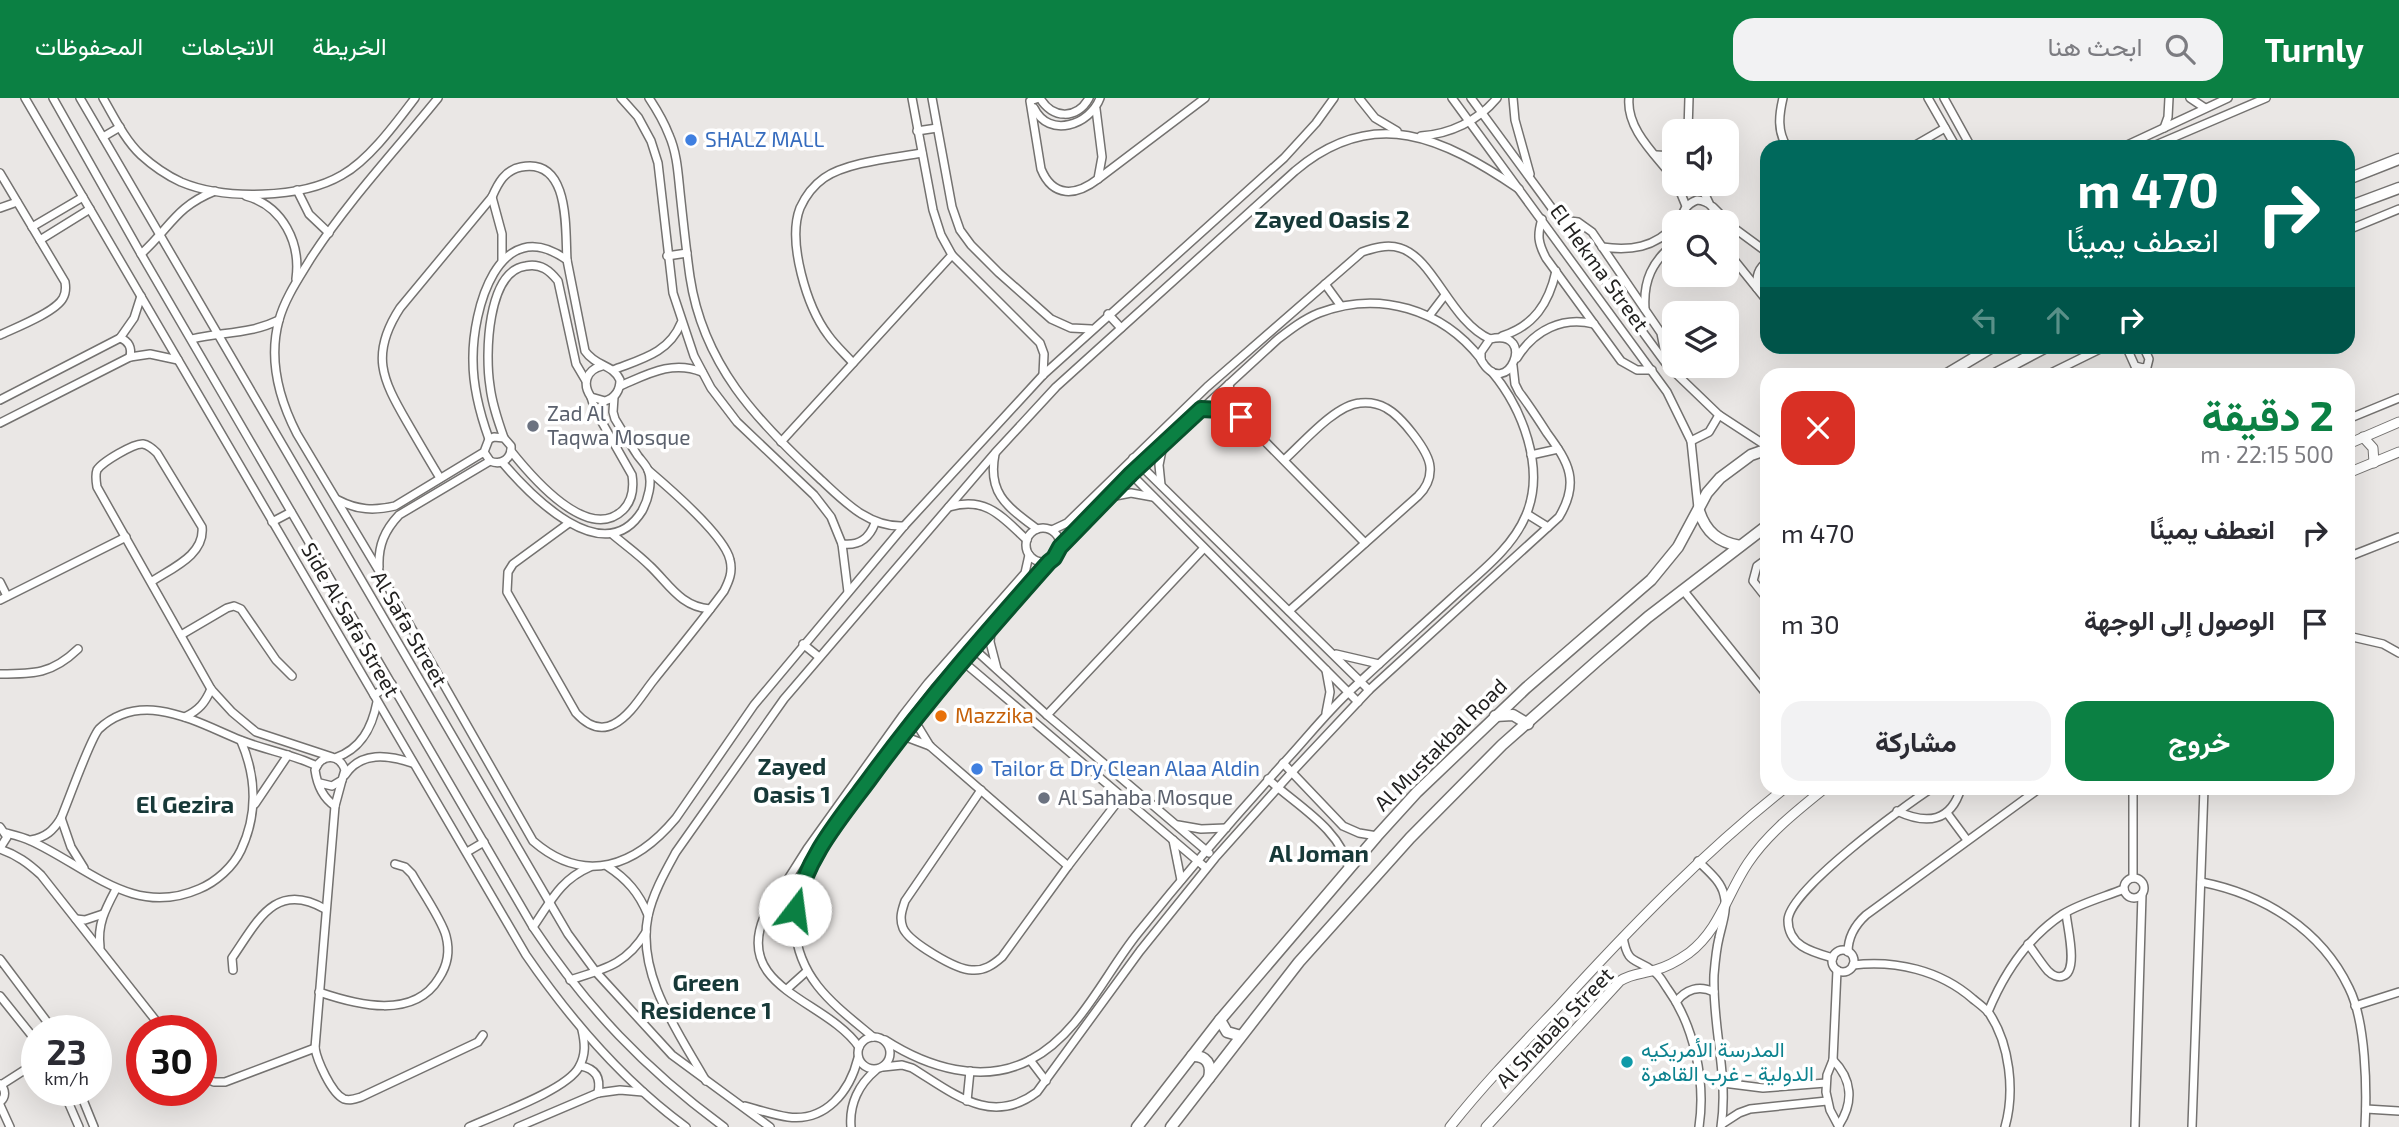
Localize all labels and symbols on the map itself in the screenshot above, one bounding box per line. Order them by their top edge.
place label: SHALZ MALL [705,126,825,151]
marker: SHALZ MALL [683,132,699,148]
street label: El Hekma Street [1546,199,1655,336]
district label: Zayed Oasis 2 [1254,204,1410,233]
pin [1211,387,1271,447]
place label: Zad Al Taqwa Mosque [547,400,690,449]
marker: Zad Al Taqwa Mosque [525,418,541,434]
street label: Side Al Safa Street [297,538,406,701]
street label: Al Safa Street [367,566,453,691]
street label: Al Mustakbal Road [1369,673,1511,815]
place label: Mazzika [955,702,1034,727]
marker: Mazzika [933,708,949,724]
district label: Zayed Oasis 1 [753,751,831,808]
place label: Tailor & Dry Clean Alaa Aldin [991,755,1260,780]
marker: Tailor & Dry Clean Alaa Aldin [969,761,985,777]
place label: Al Sahaba Mosque [1058,784,1233,809]
district label: El Gezira [136,789,234,818]
marker: Al Sahaba Mosque [1036,790,1052,806]
district label: Al Joman [1269,838,1369,867]
position arrow [758,873,832,947]
street label: Al Shabab Street [1490,962,1618,1092]
district label: Green Residence 1 [640,967,772,1024]
speed limit sign: 30 [126,1015,217,1106]
place label: المدرسة الأمريكيه الدولية - غرب القاهرة [1641,1036,1814,1087]
marker: المدرسة الأمريكيه الدولية - غرب القاهرة [1619,1054,1635,1070]

